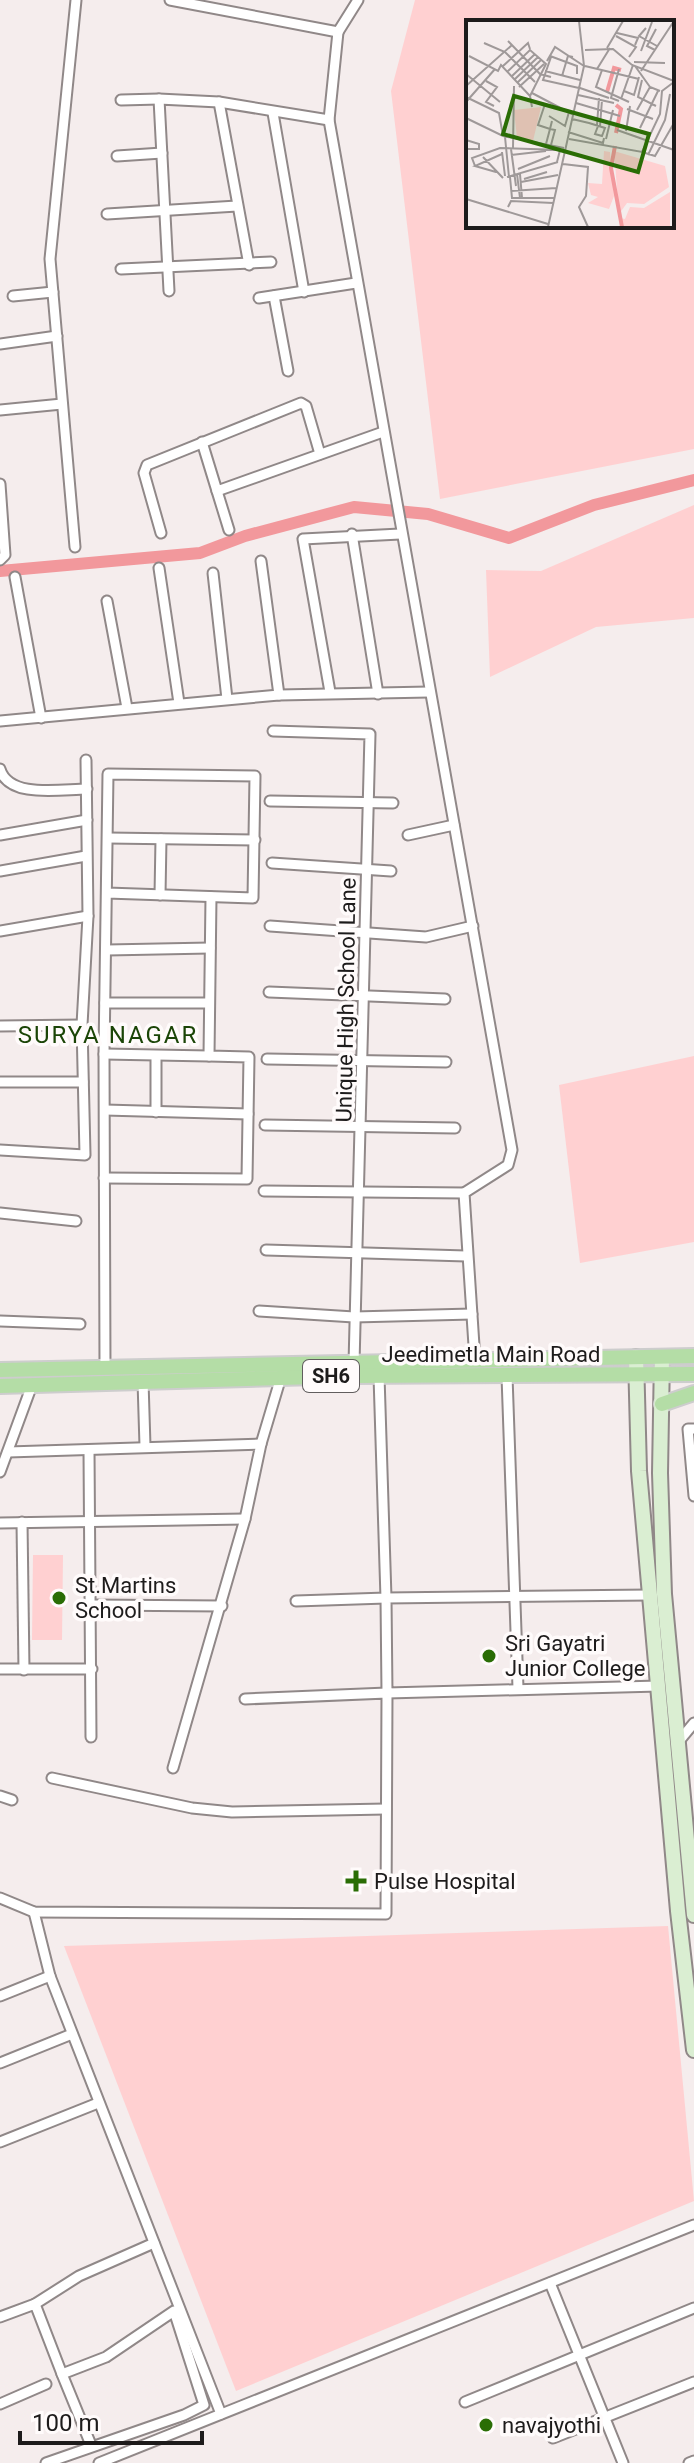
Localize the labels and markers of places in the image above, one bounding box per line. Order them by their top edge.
place label: St.Martins School [75,1573,176,1623]
marker: St.Martins School [50,1589,68,1607]
place label: Sri Gayatri Junior College [505,1631,645,1681]
marker: Sri Gayatri Junior College [480,1647,498,1665]
place label: Pulse Hospital [374,1869,516,1894]
marker: Pulse Hospital [345,1870,367,1892]
place label: navajyothi [502,2413,601,2438]
marker: navajyothi [477,2416,495,2434]

